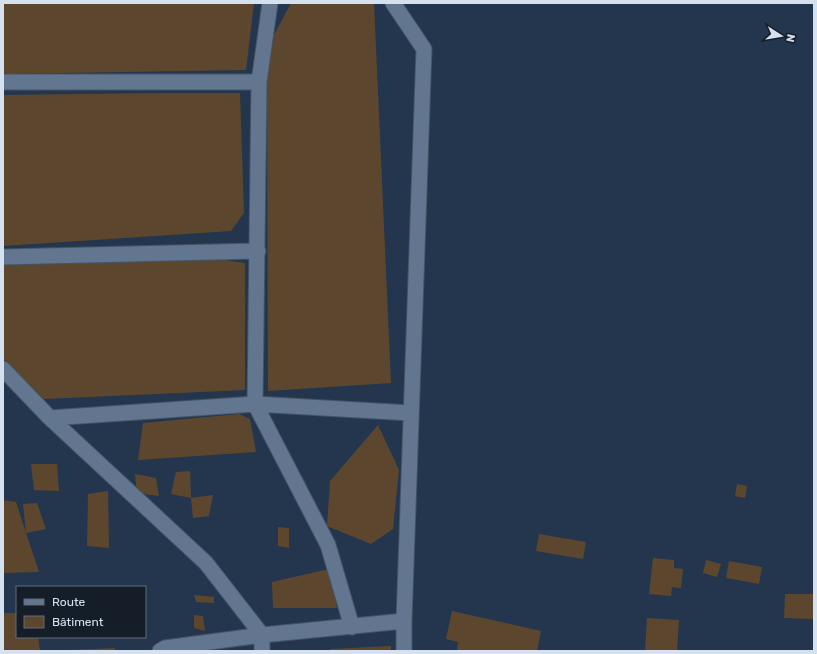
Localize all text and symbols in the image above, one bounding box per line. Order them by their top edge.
north arrow [761,16,801,56]
text: N [783,33,797,43]
legend [16,586,146,638]
text: Route [52,595,86,609]
text: Bâtiment [52,615,104,629]

